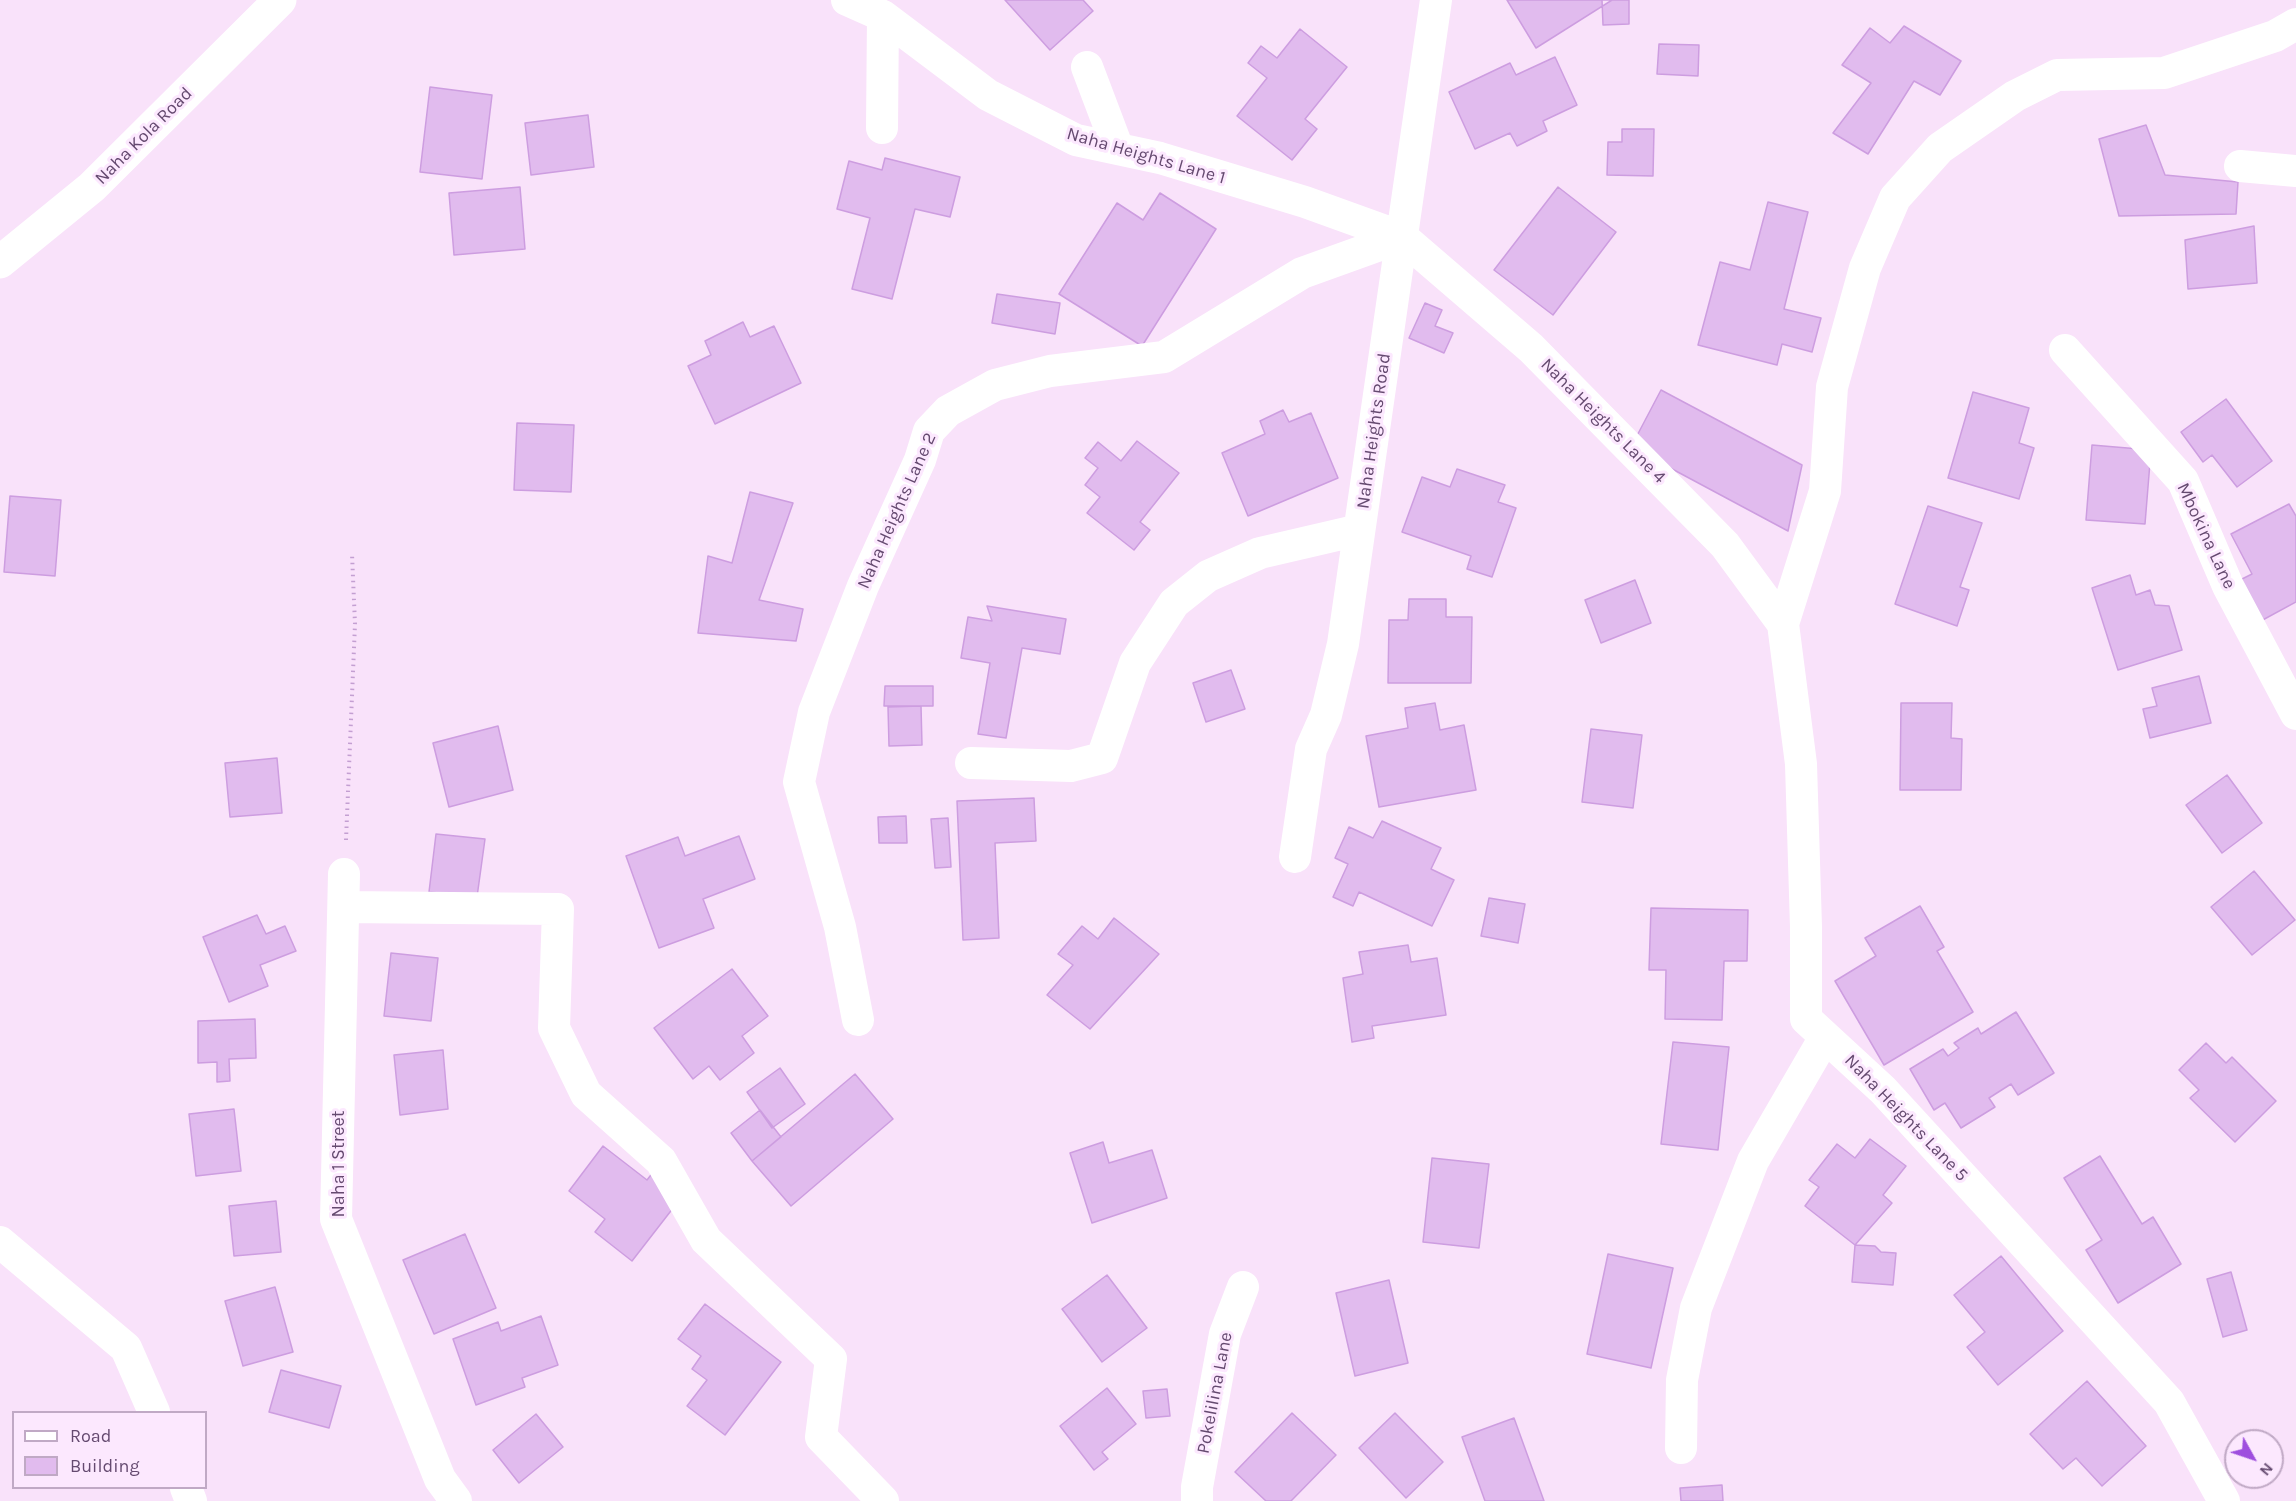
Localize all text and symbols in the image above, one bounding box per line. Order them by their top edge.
street label: Naha Kola Road [91,83,197,189]
street label: Naha Heights Lane 1 [1064,123,1228,189]
street label: Naha Heights Road [1352,352,1396,510]
street label: Naha Heights Lane 4 [1536,354,1670,488]
street label: Naha Heights Lane 2 [853,430,941,592]
street label: Mbokina Lane [2172,479,2240,593]
street label: Naha Heights Lane 5 [1840,1050,1972,1186]
street label: Naha 1 Street [328,1111,350,1217]
street label: Pokelilina Lane [1193,1330,1237,1456]
legend [12,1411,207,1489]
text: Road [70,1425,111,1447]
north arrow [2224,1429,2284,1489]
text: Building [70,1455,140,1477]
text: N [2256,1459,2278,1480]

